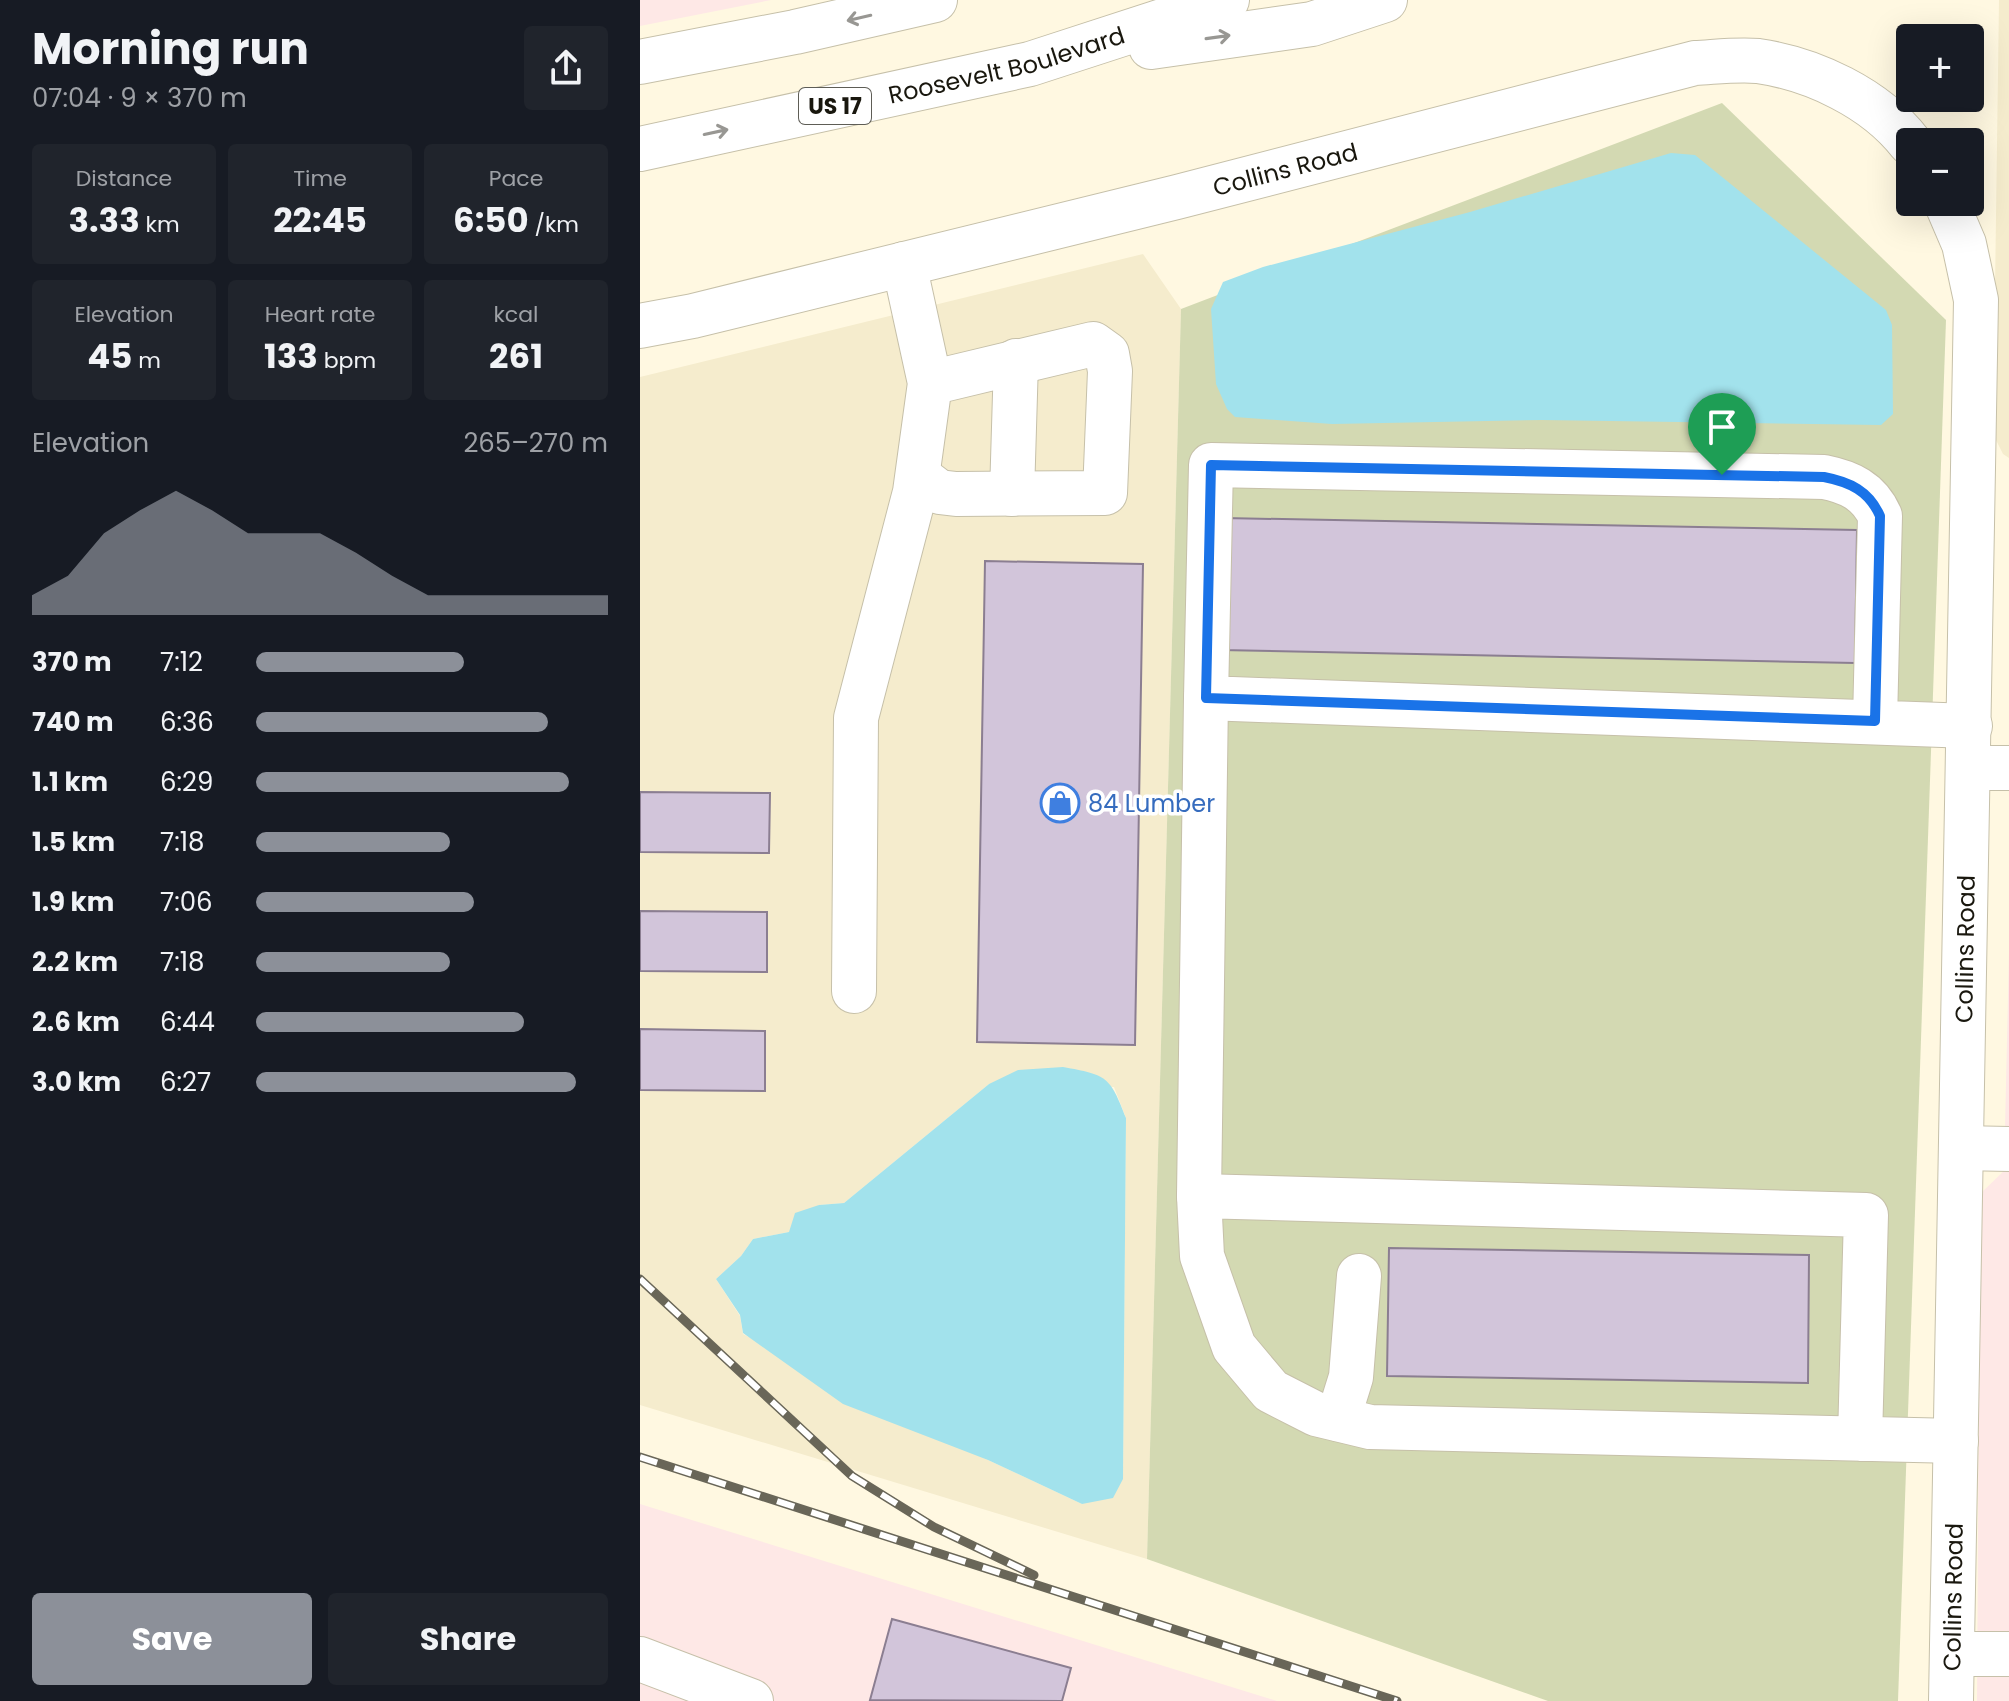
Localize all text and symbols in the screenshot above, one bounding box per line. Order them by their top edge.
one-way arrow [847,11,872,26]
text: Morning run [32,18,309,79]
street label: Roosevelt Boulevard [885,18,1129,111]
map controls [1896,24,1984,216]
button: + [1896,24,1984,112]
button: share [524,26,608,110]
one-way arrow [1205,29,1230,44]
text: 07:04 · 9 × 370 m [32,80,247,116]
road number: US 17 [799,88,871,124]
one-way arrow [703,124,729,139]
button: − [1896,128,1984,216]
street label: Collins Road [1209,134,1361,204]
text: Distance [76,163,172,194]
text: Time [293,163,347,194]
text: Pace [489,163,543,194]
text: 3.33 [68,196,140,244]
text: 22:45 [273,196,367,244]
text: 6:50 [453,196,529,244]
text: km [140,209,180,240]
text: /km [529,209,579,240]
text: Elevation [74,299,174,330]
text: Heart rate [265,299,375,330]
text: kcal [494,299,538,330]
text: 45 [87,332,132,380]
text: 133 [264,332,318,380]
text: 261 [489,332,543,380]
text: m [132,345,161,376]
text: bpm [318,345,376,376]
pin [1688,393,1756,475]
icon: arrive [1700,405,1744,449]
text: Elevation [32,425,149,461]
text: 265–270 m [463,425,608,461]
text: 370 m [32,644,112,680]
text: 7:12 [160,644,203,680]
text: 740 m [32,704,114,740]
text: 6:36 [160,704,214,740]
text: 1.1 km [32,764,108,800]
text: 6:29 [160,764,213,800]
shop icon: 84 Lumber [1039,782,1081,824]
place label: 84 Lumber [1088,787,1215,820]
text: 1.5 km [32,824,115,860]
text: 7:18 [160,824,204,860]
street label: Collins Road [1947,875,1983,1023]
text: 1.9 km [32,884,114,920]
text: 7:06 [160,884,213,920]
text: 2.2 km [32,944,118,980]
text: 7:18 [160,944,204,980]
text: 2.6 km [32,1004,120,1040]
text: 6:44 [160,1004,215,1040]
text: 3.0 km [32,1064,121,1100]
text: 6:27 [160,1064,211,1100]
street label: Collins Road [1935,1523,1971,1671]
button: Save [32,1593,312,1685]
button: Share [328,1593,608,1685]

